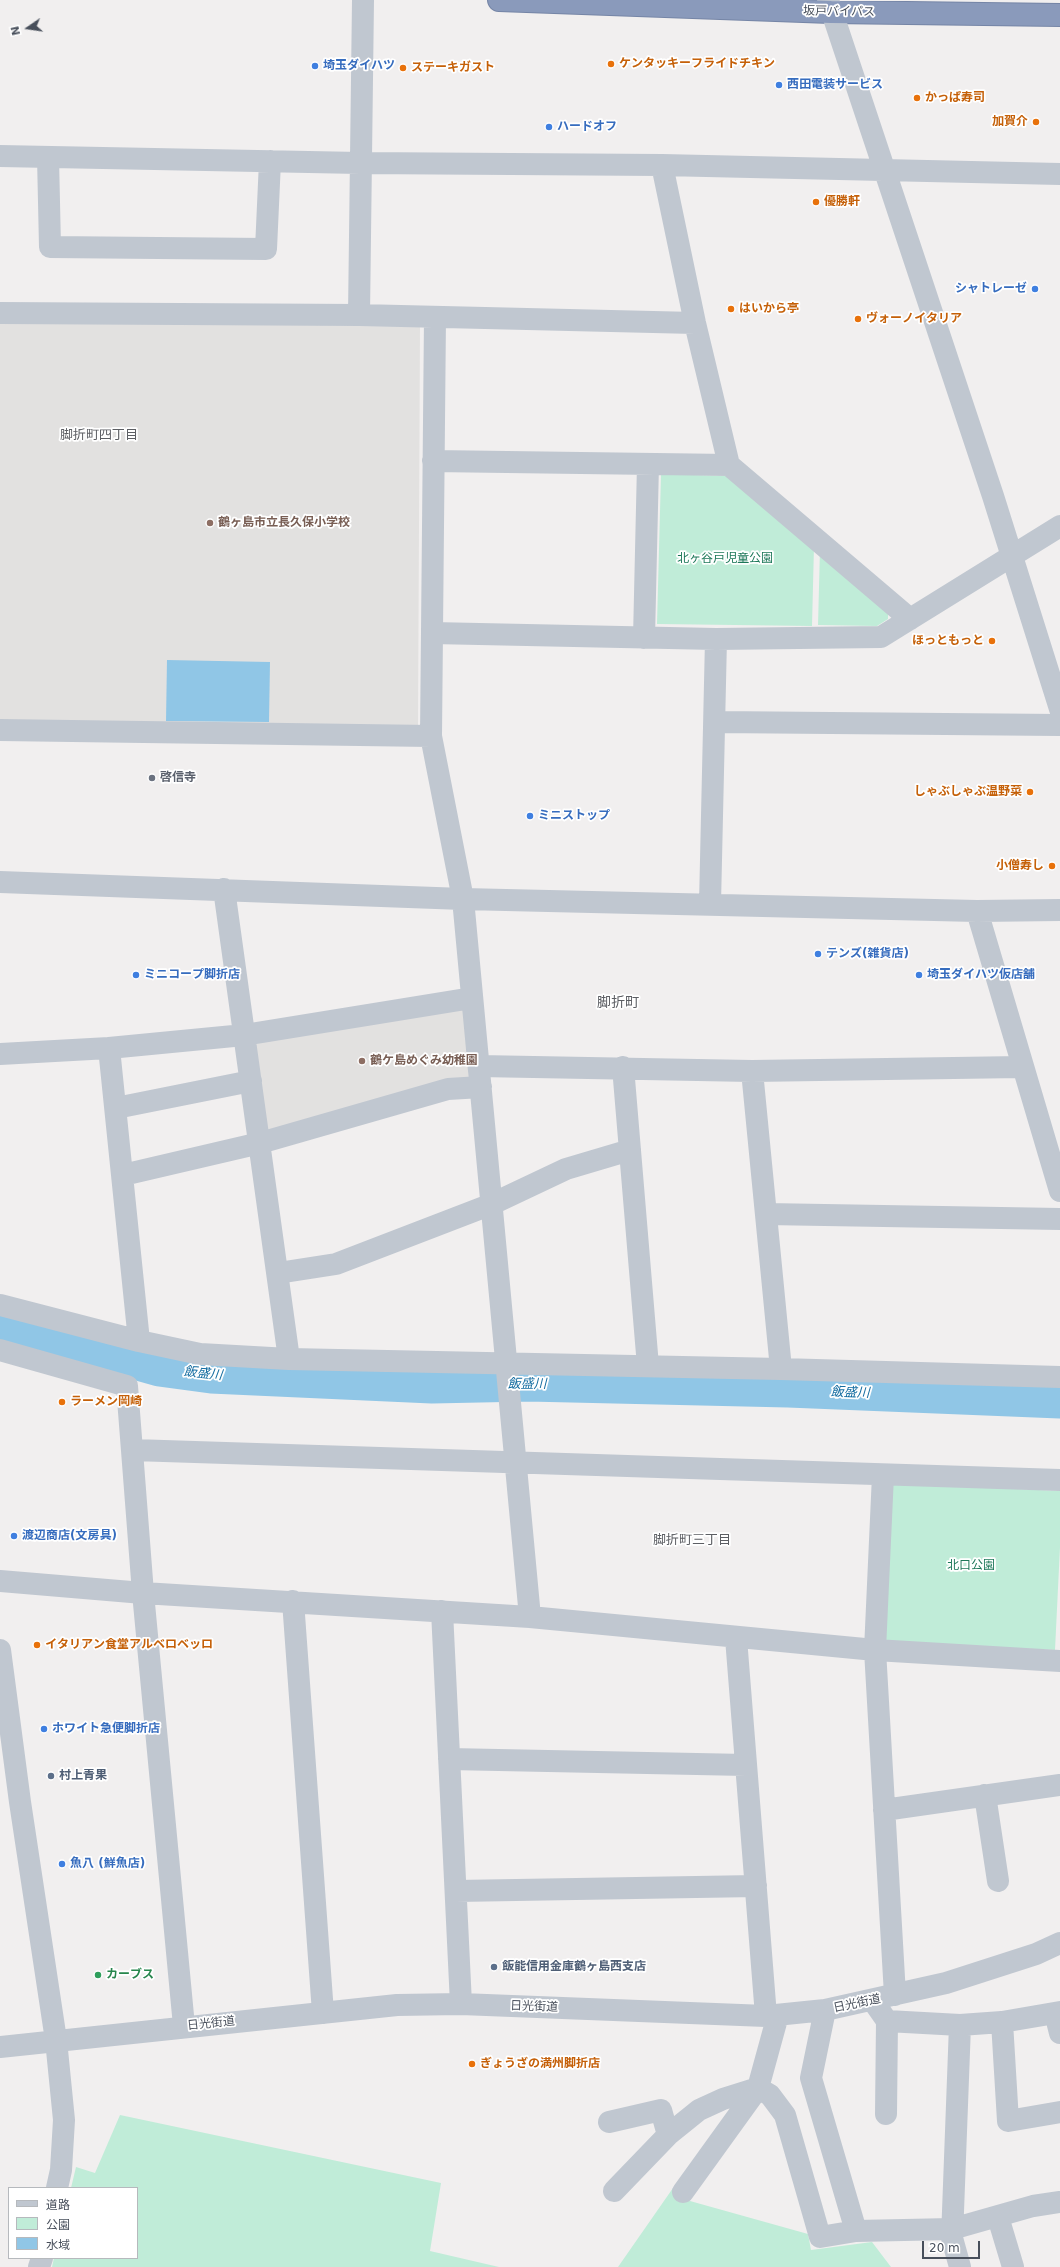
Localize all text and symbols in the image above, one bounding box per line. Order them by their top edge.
street label: 坂戸バイパス [803,4,875,20]
north arrow [8,8,48,48]
text: N [8,25,23,37]
place label: ケンタッキーフライドチキン [619,57,775,71]
place label: 埼玉ダイハツ [323,59,395,73]
marker: ケンタッキーフライドチキン [606,59,616,69]
marker: 埼玉ダイハツ [310,61,320,71]
place label: ステーキガスト [411,61,495,75]
marker: ステーキガスト [398,63,408,73]
place label: 西田電装サービス [787,78,883,92]
marker: 西田電装サービス [774,80,784,90]
place label: かっぱ寿司 [925,91,985,105]
marker: かっぱ寿司 [912,93,922,103]
place label: 加賀介 [992,115,1028,129]
marker: 加賀介 [1031,117,1041,127]
place label: ハードオフ [557,120,617,134]
marker: ハードオフ [544,122,554,132]
place label: 優勝軒 [824,195,860,209]
marker: 優勝軒 [811,197,821,207]
place label: シャトレーゼ [955,282,1027,296]
marker: シャトレーゼ [1030,284,1040,294]
place label: はいから亭 [739,302,799,316]
marker: はいから亭 [726,304,736,314]
place label: ヴォーノイタリア [866,312,962,326]
marker: ヴォーノイタリア [853,314,863,324]
district label: 脚折町四丁目 [60,428,138,444]
place label: 鶴ヶ島市立長久保小学校 [218,516,350,530]
marker: 鶴ヶ島市立長久保小学校 [205,518,215,528]
park label: 北ヶ谷戸児童公園 [677,552,773,566]
place label: ほっともっと [912,634,984,648]
marker: ほっともっと [987,636,997,646]
place label: 啓信寺 [160,771,196,785]
marker: 啓信寺 [147,773,157,783]
place label: しゃぶしゃぶ温野菜 [914,785,1022,799]
marker: しゃぶしゃぶ温野菜 [1025,787,1035,797]
place label: ミニストップ [538,809,610,823]
marker: ミニストップ [525,811,535,821]
place label: 小僧寿し [996,859,1044,873]
marker: 小僧寿し [1047,861,1057,871]
place label: テンズ(雑貨店) [826,947,909,961]
marker: テンズ(雑貨店) [813,949,823,959]
place label: ミニコープ脚折店 [144,968,240,982]
place label: 埼玉ダイハツ仮店舗 [927,968,1035,982]
marker: ミニコープ脚折店 [131,970,141,980]
marker: 埼玉ダイハツ仮店舗 [914,970,924,980]
district label: 脚折町 [597,995,639,1011]
place label: 鶴ケ島めぐみ幼稚園 [370,1054,478,1068]
marker: 鶴ケ島めぐみ幼稚園 [357,1056,367,1066]
water label: 飯盛川 [183,1364,223,1384]
water label: 飯盛川 [508,1377,546,1393]
water label: 飯盛川 [830,1385,870,1401]
place label: ラーメン岡崎 [70,1395,142,1409]
marker: ラーメン岡崎 [57,1397,67,1407]
place label: 渡辺商店(文房具) [22,1529,117,1543]
marker: 渡辺商店(文房具) [9,1531,19,1541]
district label: 脚折町三丁目 [653,1533,731,1549]
park label: 北口公園 [947,1559,995,1573]
place label: イタリアン食堂アルベロベッロ [45,1638,213,1652]
marker: イタリアン食堂アルベロベッロ [32,1640,42,1650]
place label: ホワイト急便脚折店 [52,1722,160,1736]
marker: ホワイト急便脚折店 [39,1724,49,1734]
place label: 村上青果 [59,1769,107,1783]
marker: 村上青果 [46,1771,56,1781]
place label: 魚八 (鮮魚店) [70,1857,145,1871]
marker: 魚八 (鮮魚店) [57,1859,67,1869]
place label: 飯能信用金庫鶴ヶ島西支店 [502,1960,646,1974]
marker: 飯能信用金庫鶴ヶ島西支店 [489,1962,499,1972]
place label: カーブス [106,1968,154,1982]
marker: カーブス [93,1970,103,1980]
street label: 日光街道 [832,1992,882,2016]
street label: 日光街道 [510,1999,558,2015]
street label: 日光街道 [186,2014,236,2034]
place label: ぎょうざの満州脚折店 [480,2057,600,2071]
marker: ぎょうざの満州脚折店 [467,2059,477,2069]
legend [8,2187,138,2259]
text: 道路 [46,2198,70,2212]
text: 公園 [46,2218,70,2232]
scale bar [924,2233,982,2259]
text: 水域 [46,2238,70,2252]
text: 20 m [929,2241,960,2255]

